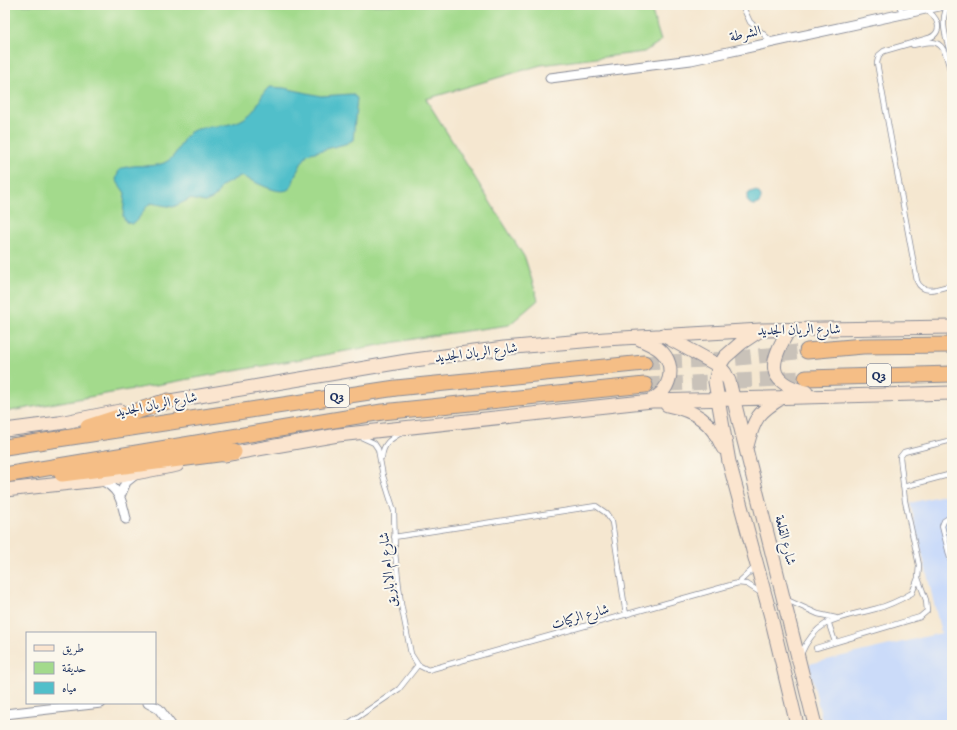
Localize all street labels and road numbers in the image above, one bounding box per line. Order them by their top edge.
street label: الشرطة [727,21,763,46]
street label: شارع الريان الجديد [757,319,841,342]
street label: شارع الريان الجديد [434,338,519,369]
road number: Q3 [867,364,891,386]
road number: Q3 [325,385,349,407]
street label: شارع الريان الجديد [113,387,199,424]
street label: شارع القلعة [768,513,801,568]
street label: شارع ام الاباريق [374,531,404,609]
street label: شارع الركيات [549,599,612,636]

